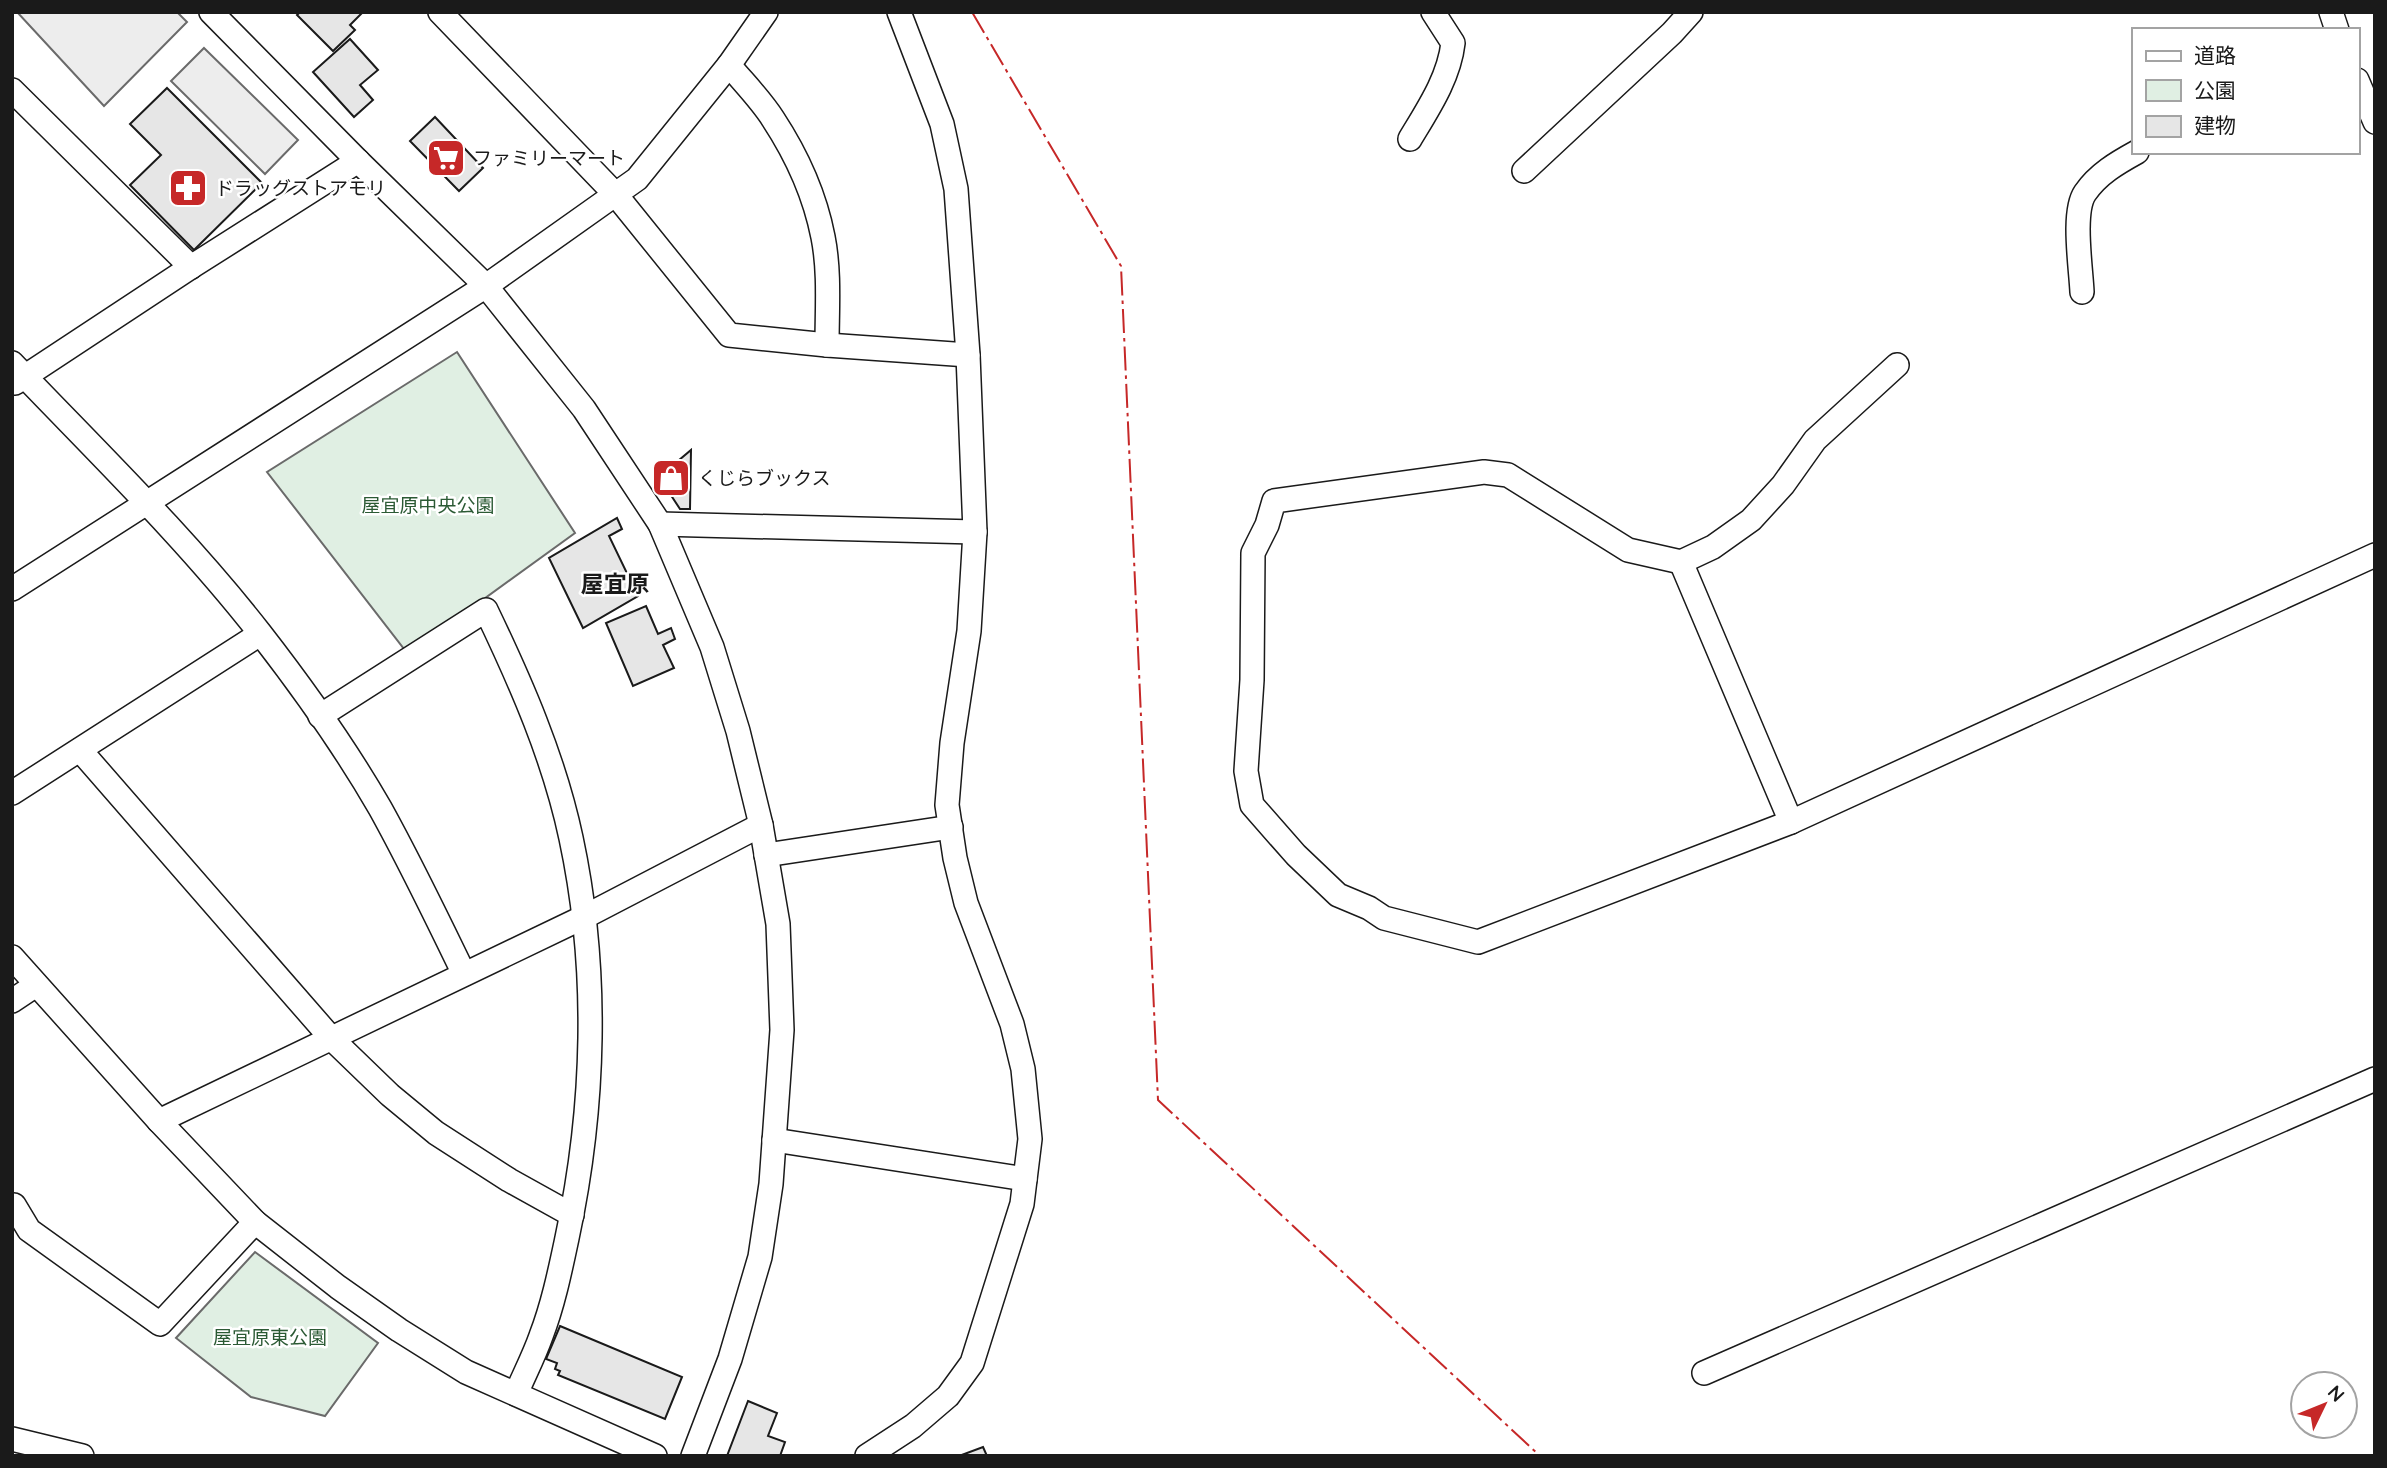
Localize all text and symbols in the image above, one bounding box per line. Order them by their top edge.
legend [2132,28,2359,154]
text: 道路 [2194,42,2236,68]
text: 公園 [2194,77,2236,103]
text: 建物 [2194,112,2236,138]
supermarket icon: ファミリーマート [425,137,467,179]
place label: ファミリーマート [473,146,625,170]
pharmacy icon: ドラッグストアモリ [167,167,209,209]
place label: ドラッグストアモリ [215,176,386,200]
shop icon: くじらブックス [650,457,692,499]
place label: くじらブックス [698,466,830,490]
park label: 屋宜原中央公園 [361,493,495,517]
district label: 屋宜原 [581,569,650,598]
park label: 屋宜原東公園 [213,1325,327,1349]
north arrow [2289,1370,2359,1440]
text: N [2323,1380,2350,1407]

